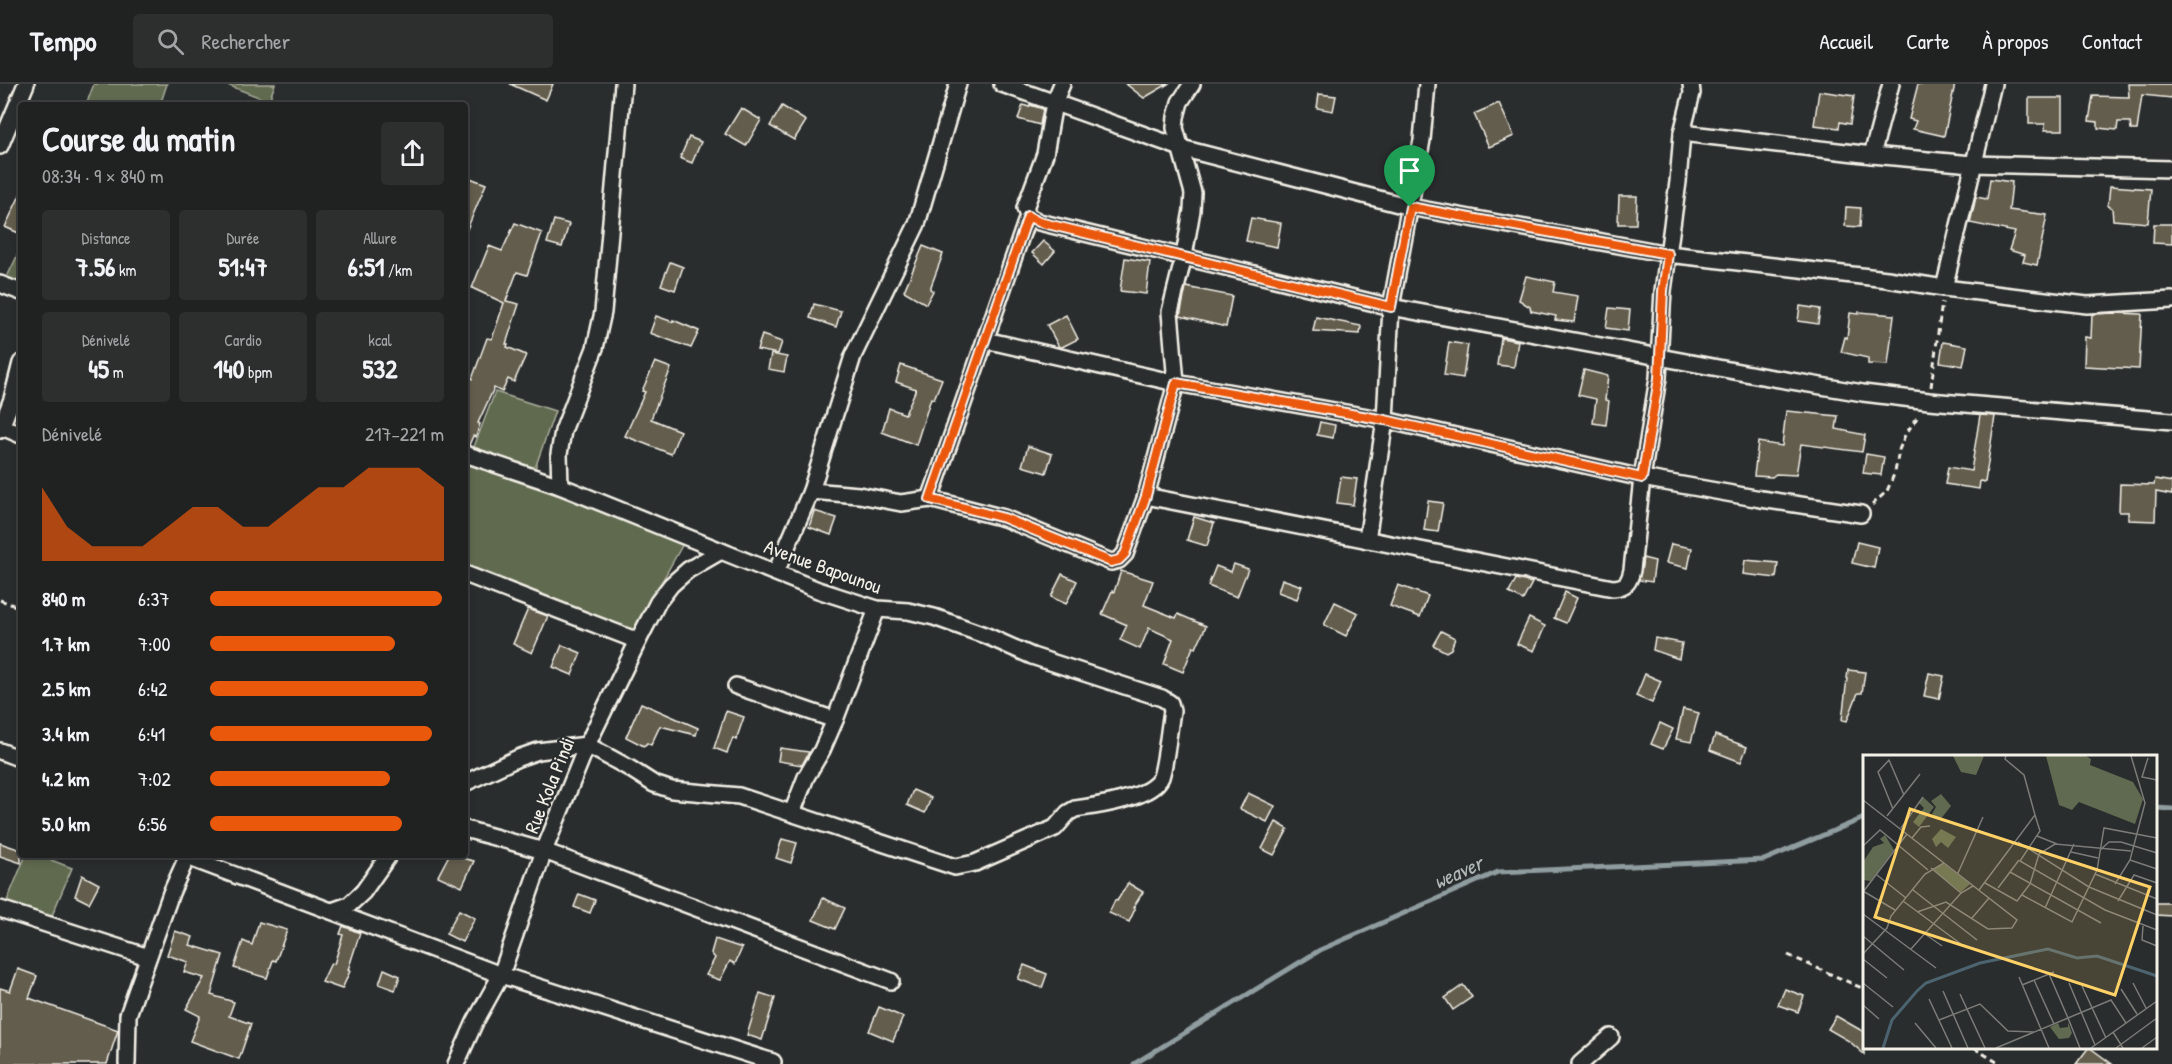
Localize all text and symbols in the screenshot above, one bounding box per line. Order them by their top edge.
search box [133,14,553,68]
text: Tempo [30,22,97,60]
icon: search [154,25,187,58]
text: Rechercher [202,26,290,56]
text: Accueil [1820,27,1873,56]
text: Carte [1906,27,1950,56]
text: À propos [1983,27,2049,56]
text: Contact [2082,27,2142,56]
text: Course du matin [42,117,235,161]
button: share [381,122,444,185]
pin [1384,145,1435,207]
icon: arrive [1393,154,1426,187]
text: 08:34 · 9 × 840 m [42,162,164,189]
text: Distance [82,227,130,249]
text: Durée [227,227,259,249]
text: Allure [363,227,397,249]
text: 7.56 [75,249,115,284]
text: 51:47 [218,249,268,284]
text: 6:51 [348,249,384,284]
text: km [115,259,137,281]
text: /km [384,259,412,281]
text: Dénivelé [82,329,130,351]
text: Cardio [224,329,262,351]
text: kcal [368,329,392,351]
text: 45 [88,351,109,386]
text: 140 [214,351,244,386]
text: 532 [363,351,397,386]
text: m [109,361,124,383]
text: bpm [244,361,272,383]
text: Dénivelé [42,420,102,447]
text: 217–221 m [365,420,444,447]
street label: Avenue Bapounou [761,532,885,600]
text: 840 m [42,585,85,612]
text: 6:37 [138,585,169,612]
text: 1.7 km [42,630,90,657]
text: 7:00 [138,630,170,657]
text: 2.5 km [42,675,91,702]
text: 6:42 [138,675,167,702]
text: 3.4 km [42,720,89,747]
text: 6:41 [138,720,165,747]
street label: Rue Kola Pindi [518,733,580,837]
inset map [1863,755,2157,1049]
text: 4.2 km [42,765,90,792]
text: 7:02 [138,765,171,792]
text: 5.0 km [42,810,90,837]
text: 6:56 [138,810,167,837]
water label: weaver [1429,847,1490,896]

